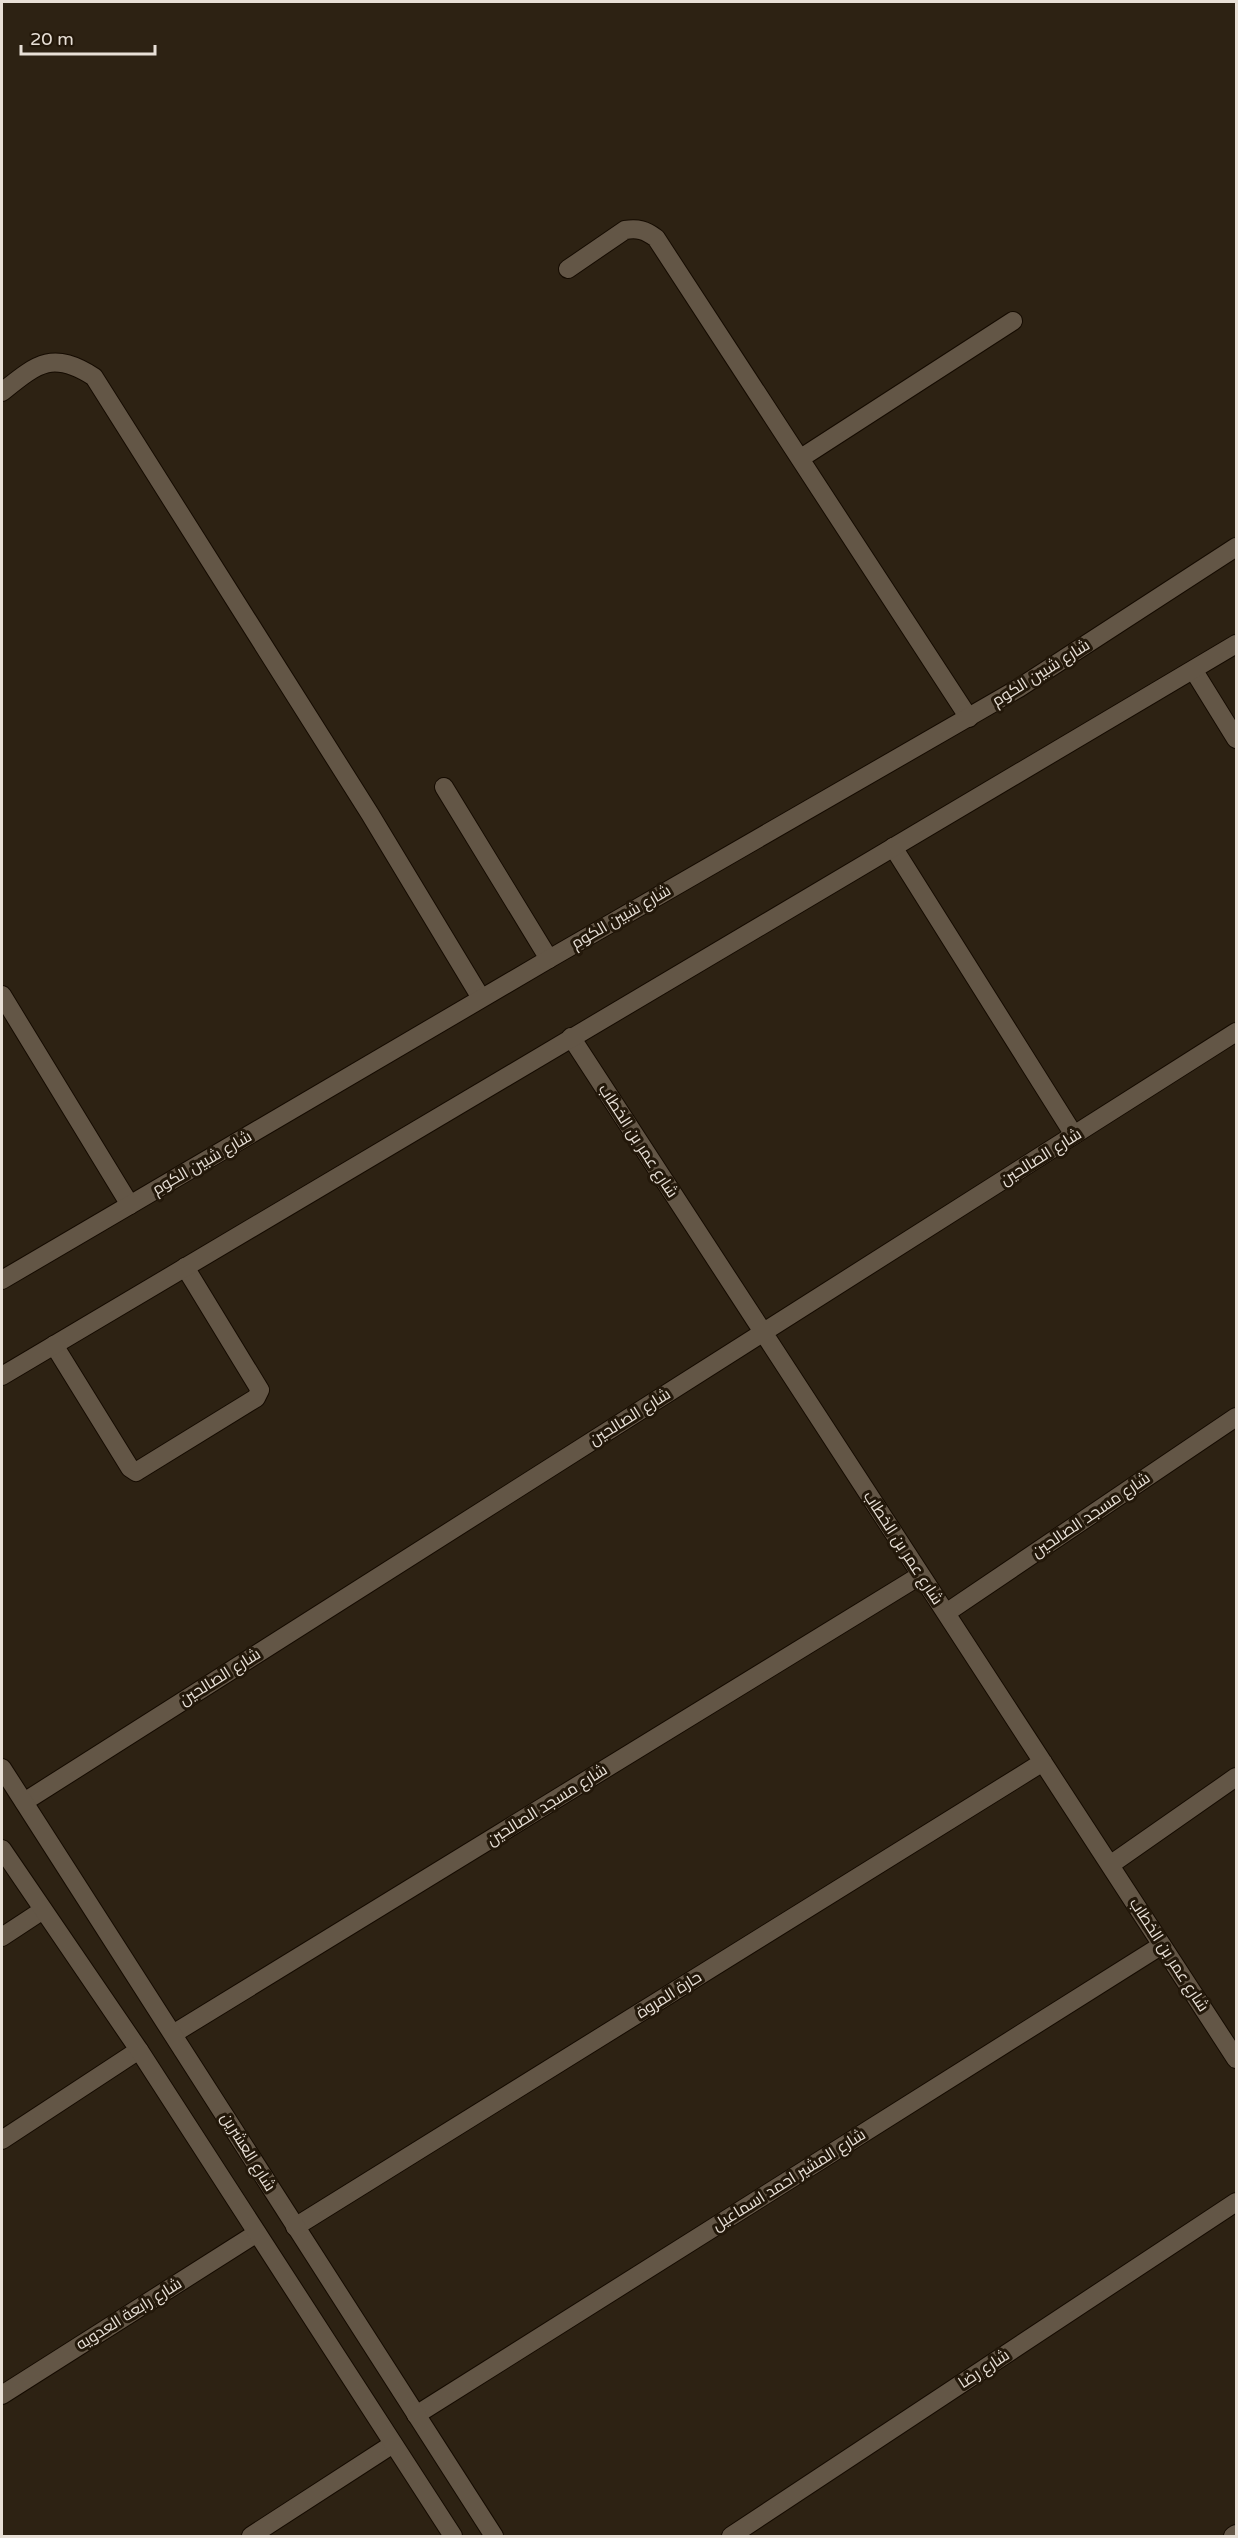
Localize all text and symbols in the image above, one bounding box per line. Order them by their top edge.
scale bar [21,18,154,56]
text: 20 m [30,28,74,50]
street label: شارع شبين الكوم [988,635,1094,712]
street label: شارع شبين الكوم [568,880,675,954]
street label: شارع عمر بن الخطاب [593,1080,682,1202]
street label: شارع الصالحين [997,1124,1086,1191]
street label: شارع شبين الكوم [149,1126,256,1200]
street label: شارع الصالحين [586,1384,675,1451]
street label: شارع مسجد الصالحين [1028,1468,1155,1563]
street label: شارع عمر بن الخطاب [858,1487,947,1609]
street label: شارع الصالحين [176,1644,265,1711]
street label: شارع مسجد الصالحين [483,1760,612,1851]
street label: شارع عمر بن الخطاب [1124,1894,1213,2016]
street label: حارة المروة [632,1967,706,2023]
street label: شارع العشرين [215,2109,280,2196]
street label: شارع المشير احمد اسماعيل [709,2125,870,2236]
street label: شارع رابعة العدويه [72,2273,186,2355]
street label: شارع رضا [955,2345,1014,2394]

